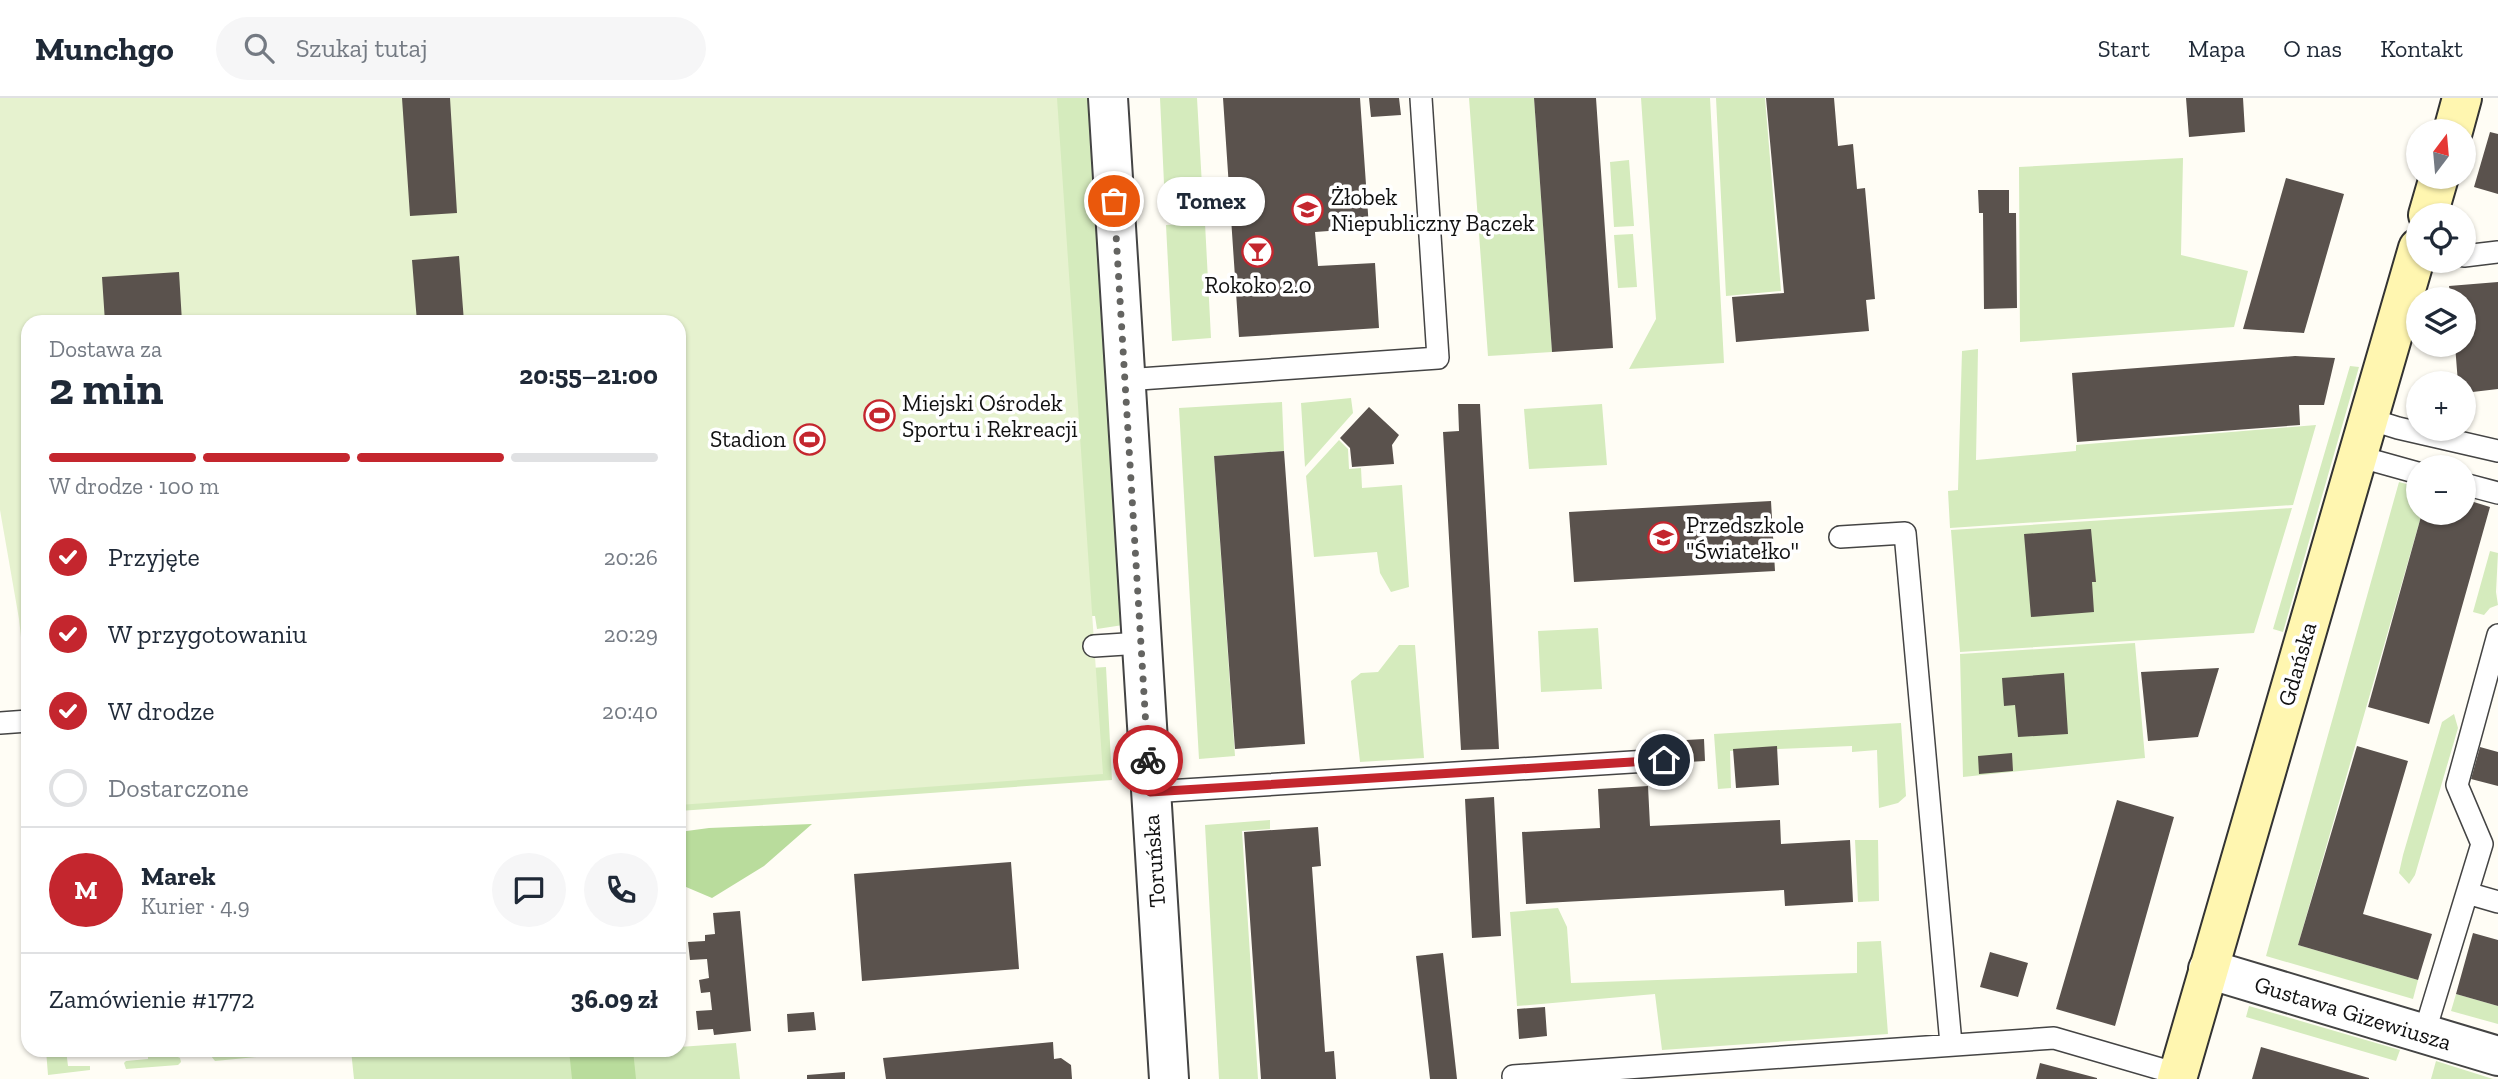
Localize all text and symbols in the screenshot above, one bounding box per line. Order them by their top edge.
search box [216,17,706,80]
text: Munchgo [35,29,174,68]
icon: search [240,29,278,67]
text: Szukaj tutaj [296,32,428,64]
text: Start [2098,34,2150,63]
text: Mapa [2188,34,2245,63]
text: O nas [2283,34,2342,63]
text: Kontakt [2380,34,2463,63]
north arrow [2406,119,2476,189]
map controls [2406,119,2476,525]
pin [1084,171,1144,231]
callout: Tomex [1156,176,1264,226]
icon: bag [1095,182,1133,220]
place label: Żłobek Niepubliczny Bączek [1331,183,1535,237]
text: Tomex [1176,187,1246,215]
school or university icon: Żłobek Niepubliczny Bączek [1291,193,1325,227]
button: locate [2406,203,2476,273]
bar icon: Rokoko 2.0 [1241,234,1275,268]
place label: Rokoko 2.0 [1204,271,1312,299]
button: layers [2406,287,2476,357]
text: Dostawa za [49,335,162,363]
text: 20:55–21:00 [519,359,658,391]
text: 2 min [49,361,164,416]
button: + [2406,371,2476,441]
place label: Miejski Ośrodek Sportu i Rekreacji [902,389,1078,443]
sports icon: Miejski Ośrodek Sportu i Rekreacji [862,399,896,433]
sports icon: Stadion [792,422,826,456]
place label: Stadion [710,425,786,453]
button: − [2406,455,2476,525]
text: W drodze · 100 m [49,472,219,500]
place label: Przedszkole "Światełko" [1686,511,1804,565]
school or university icon: Przedszkole "Światełko" [1646,521,1680,555]
icon: check [49,538,87,576]
text: Przyjęte [108,541,200,573]
text: 20:26 [604,543,658,571]
icon: check [49,615,87,653]
text: W przygotowaniu [108,618,307,650]
street label: Gdańska [2272,619,2322,709]
text: 20:29 [604,620,658,648]
icon: check [49,692,87,730]
text: W drodze [108,695,214,727]
text: 20:40 [602,697,658,725]
courier [1113,725,1183,795]
pin [1634,730,1694,790]
icon: bike [1129,741,1167,779]
icon: home [1645,741,1683,779]
text: Dostarczone [108,772,249,804]
street label: Toruńska [1137,813,1171,909]
button: chat [492,853,566,927]
button: phone [584,853,658,927]
text: Marek [141,860,216,892]
text: M [74,874,98,906]
text: Kurier · 4.9 [141,892,250,920]
street label: Gustawa Gizewiusza [2251,970,2455,1056]
text: Zamówienie #1772 [49,983,255,1015]
text: 36.09 zł [571,983,658,1015]

